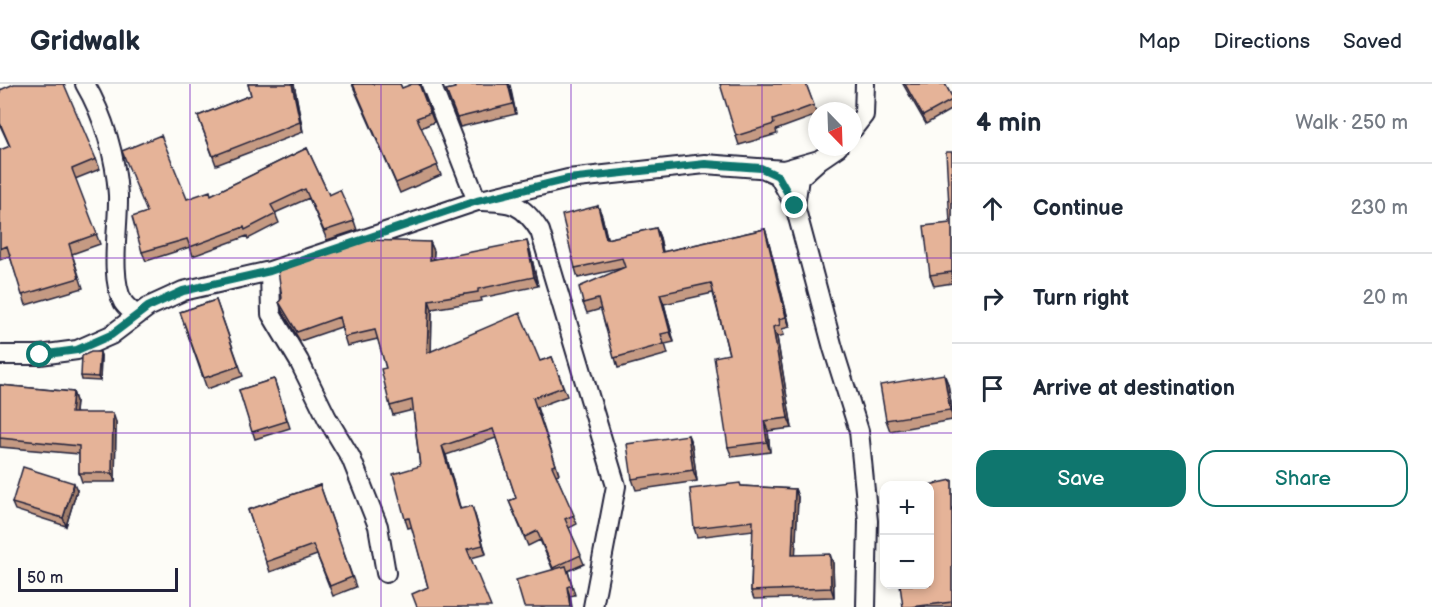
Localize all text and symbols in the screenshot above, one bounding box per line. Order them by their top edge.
text: Gridwalk [30,25,140,58]
text: Map [1138,29,1181,54]
text: Directions [1214,29,1310,54]
text: Saved [1343,29,1402,54]
north arrow [808,102,862,156]
text: 4 min [976,108,1041,139]
text: Walk · 250 m [1295,111,1408,135]
route end [781,192,807,218]
icon: ahead [976,192,1009,225]
text: Continue [1033,195,1123,222]
text: 230 m [1351,196,1408,220]
icon: right [976,282,1009,315]
text: Turn right [1033,285,1129,312]
text: 20 m [1363,286,1408,310]
route start [26,341,52,367]
icon: arrive [976,372,1009,405]
text: Arrive at destination [1033,375,1235,402]
button: Save [976,450,1186,507]
button: Share [1198,450,1408,507]
map controls [880,481,934,589]
button: + [880,481,934,535]
button: − [880,535,934,589]
scale bar [18,565,178,592]
text: 50 m [27,569,63,588]

